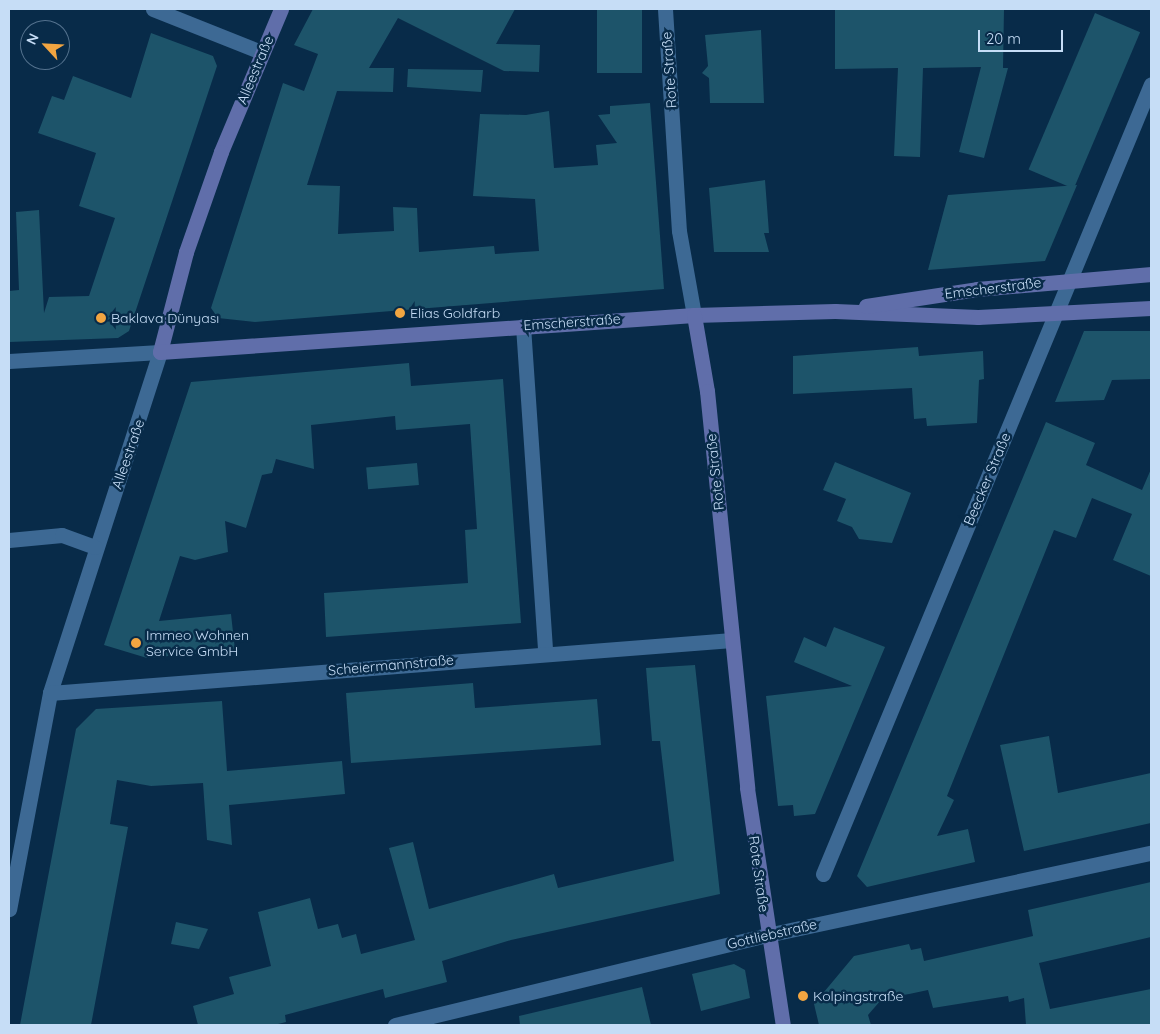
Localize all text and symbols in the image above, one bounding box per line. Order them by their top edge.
north arrow [20,20,70,70]
scale bar [980,20,1065,52]
text: 20 m [986,29,1021,48]
text: N [22,31,43,48]
street label: Rote Straße [658,31,680,109]
street label: Alleestraße [233,33,277,107]
street label: Emscherstraße [944,274,1042,302]
place label: Elias Goldfarb [410,305,500,321]
marker: Elias Goldfarb [394,307,406,319]
place label: Baklava Dünyası [111,310,219,326]
street label: Emscherstraße [523,310,621,334]
marker: Baklava Dünyası [95,312,107,324]
street label: Alleestraße [108,417,148,491]
street label: Beecker Straße [960,430,1014,528]
street label: Rote Straße [703,433,727,511]
place label: Immeo Wohnen Service GmbH [146,627,249,660]
marker: Immeo Wohnen Service GmbH [130,637,142,649]
street label: Scheiermannstraße [327,651,455,679]
street label: Rote Straße [745,835,773,913]
street label: Gottliebstraße [725,916,819,952]
place label: Kolpingstraße [813,988,903,1004]
marker: Kolpingstraße [797,990,809,1002]

